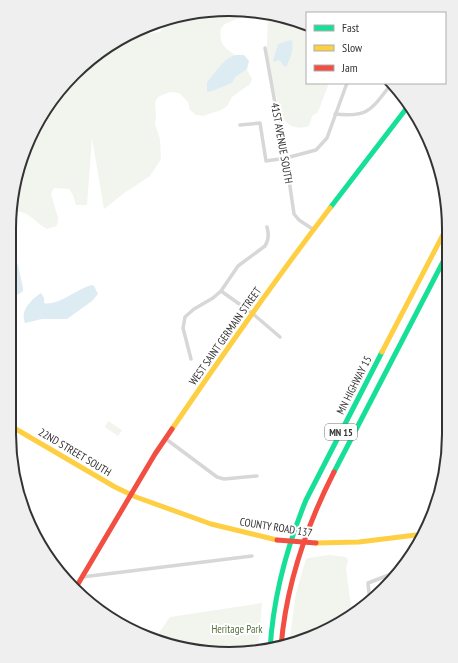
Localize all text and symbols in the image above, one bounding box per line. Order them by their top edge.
legend [306,12,446,84]
text: Fast [342,20,360,35]
text: Slow [342,40,363,55]
text: Jam [341,60,358,75]
street label: 41ST AVENUE SOUTH [268,102,296,185]
street label: WEST SAINT GERMAIN STREET [186,284,264,388]
street label: MN HIGHWAY 15 [333,353,375,417]
road number: MN 15 [325,424,357,440]
street label: 22ND STREET SOUTH [36,425,114,479]
street label: COUNTY ROAD 137 [239,514,313,540]
park label: Heritage Park [211,622,263,636]

